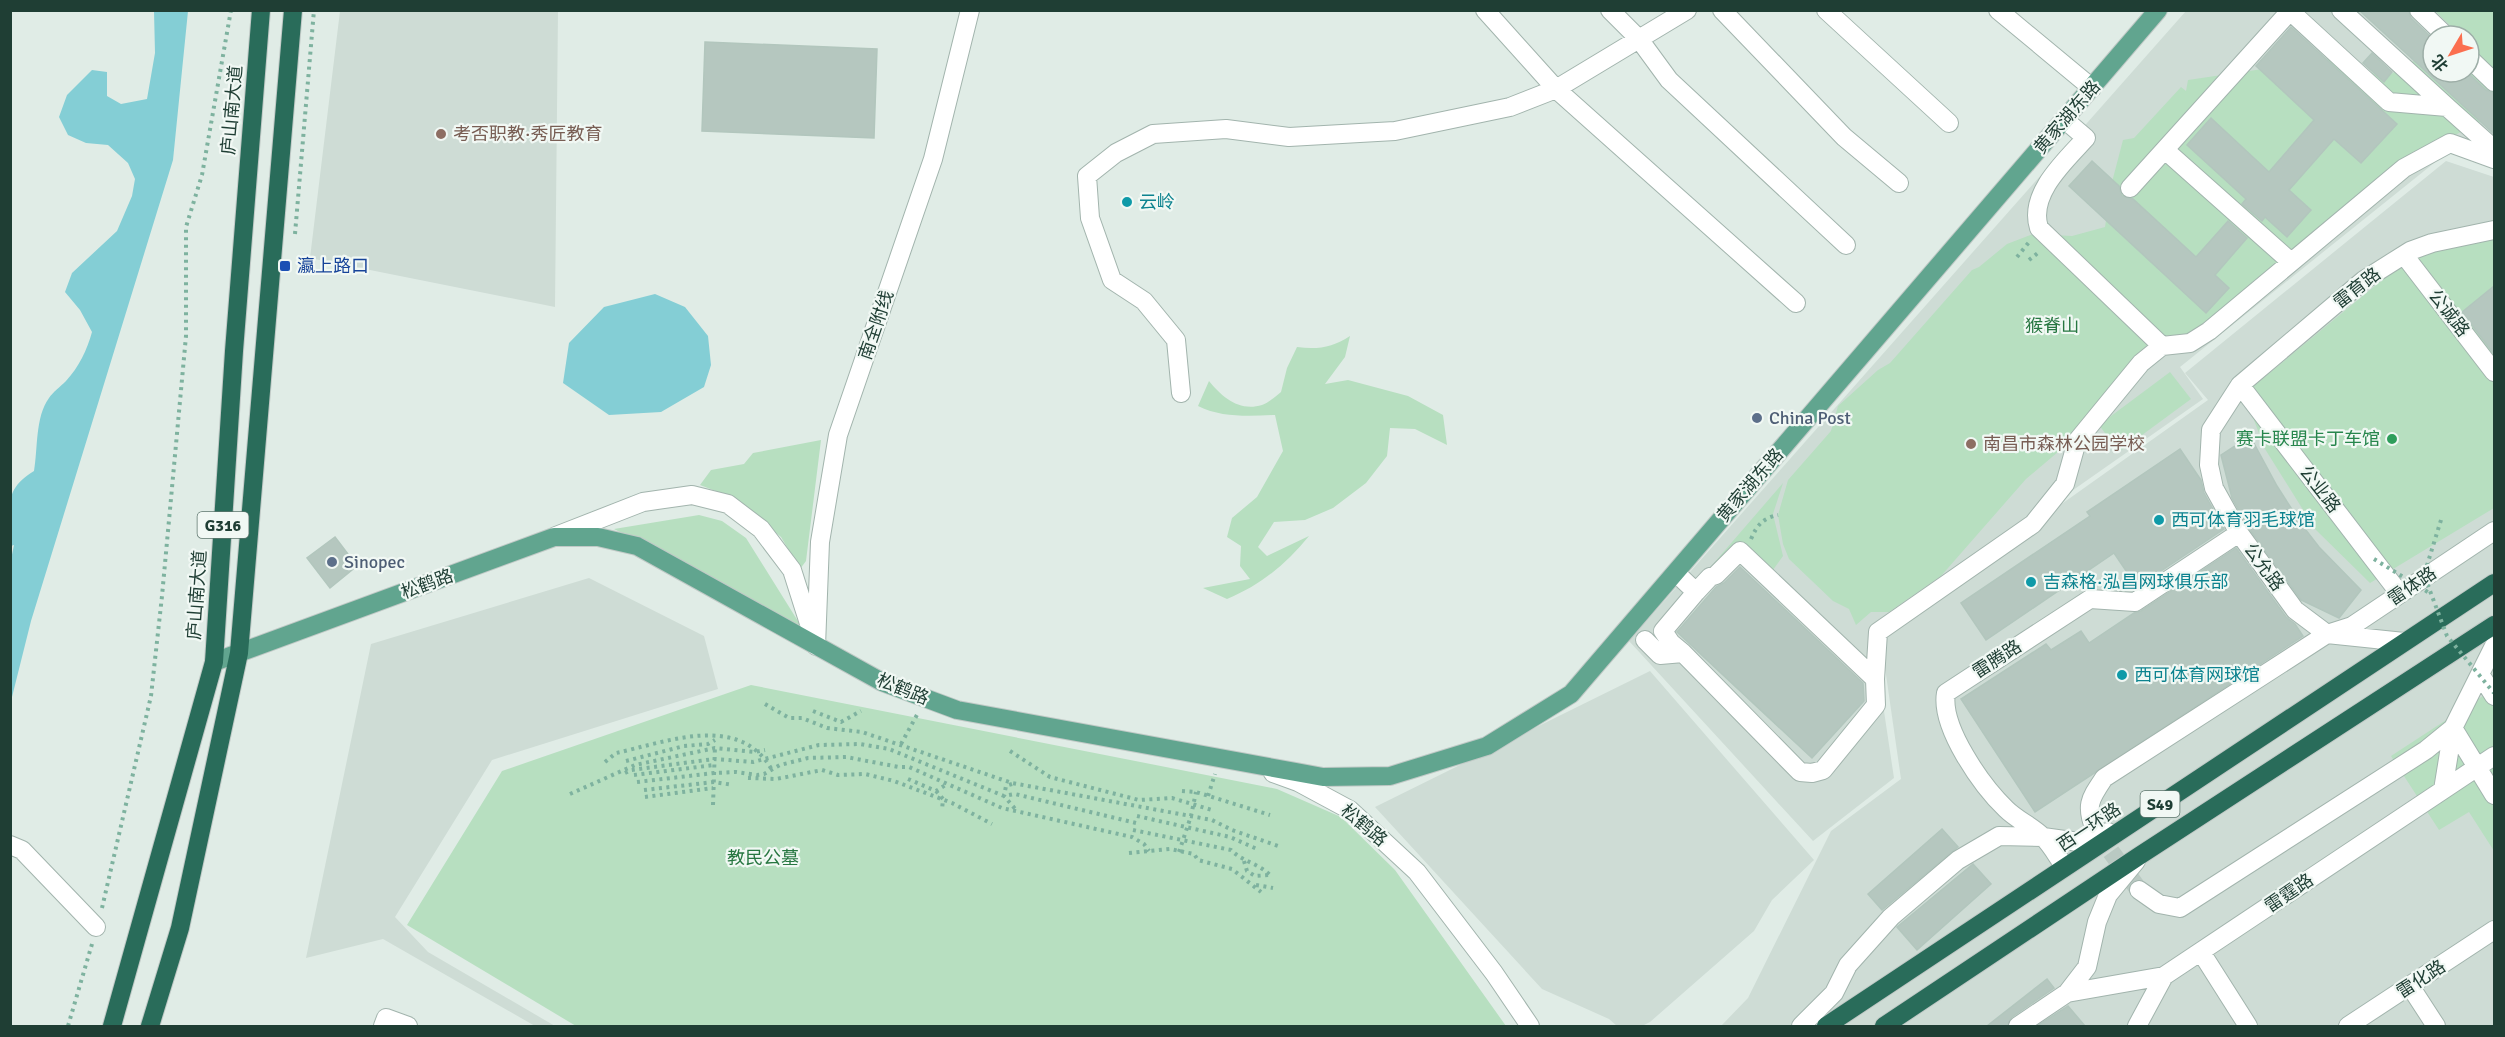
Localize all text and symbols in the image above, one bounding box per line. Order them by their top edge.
north arrow [2421,24,2481,84]
text: 北 [2427,50,2453,75]
street label: 庐山南大道 [217,64,247,156]
street label: 黄家湖东路 [2029,76,2105,158]
place label: 考否职教·秀匠教育 [453,123,602,145]
marker: 考否职教·秀匠教育 [434,127,448,141]
place label: 云岭 [1139,191,1175,213]
marker: 云岭 [1120,195,1134,209]
place label: 瀛上路口 [297,255,369,277]
marker: 瀛上路口 [278,259,292,273]
street label: 雷育路 [2329,263,2385,313]
street label: 公诚路 [2424,285,2474,341]
street label: 南全附线 [854,287,898,363]
park label: 猴脊山 [2025,315,2079,337]
place label: China Post [1769,407,1851,429]
marker: China Post [1750,411,1764,425]
place label: 赛卡联盟卡丁车馆 [2236,428,2380,450]
marker: 赛卡联盟卡丁车馆 [2385,432,2399,446]
place label: 南昌市森林公园学校 [1983,433,2145,455]
marker: 南昌市森林公园学校 [1964,437,1978,451]
street label: 黄家湖东路 [1712,444,1788,526]
street label: 公业路 [2295,461,2345,517]
place label: 西可体育羽毛球馆 [2171,509,2315,531]
road number: G316 [198,512,248,538]
marker: 西可体育羽毛球馆 [2152,513,2166,527]
street label: 公允路 [2239,539,2289,595]
street label: 庐山南大道 [183,549,211,641]
place label: Sinopec [344,551,405,573]
marker: Sinopec [325,555,339,569]
street label: 雷体路 [2383,562,2441,610]
street label: 松鹤路 [398,564,456,604]
place label: 吉森格·泓昌网球俱乐部 [2043,571,2228,593]
marker: 吉森格·泓昌网球俱乐部 [2024,575,2038,589]
street label: 雷腾路 [1968,635,2026,683]
place label: 西可体育网球馆 [2134,664,2260,686]
marker: 西可体育网球馆 [2115,668,2129,682]
street label: 松鹤路 [874,669,932,709]
road number: S49 [2140,791,2180,817]
street label: 西一环路 [2053,798,2125,856]
street label: 松鹤路 [1336,799,1392,851]
park label: 教民公墓 [727,847,799,869]
street label: 雷霆路 [2260,869,2318,917]
street label: 雷化路 [2392,955,2450,1003]

